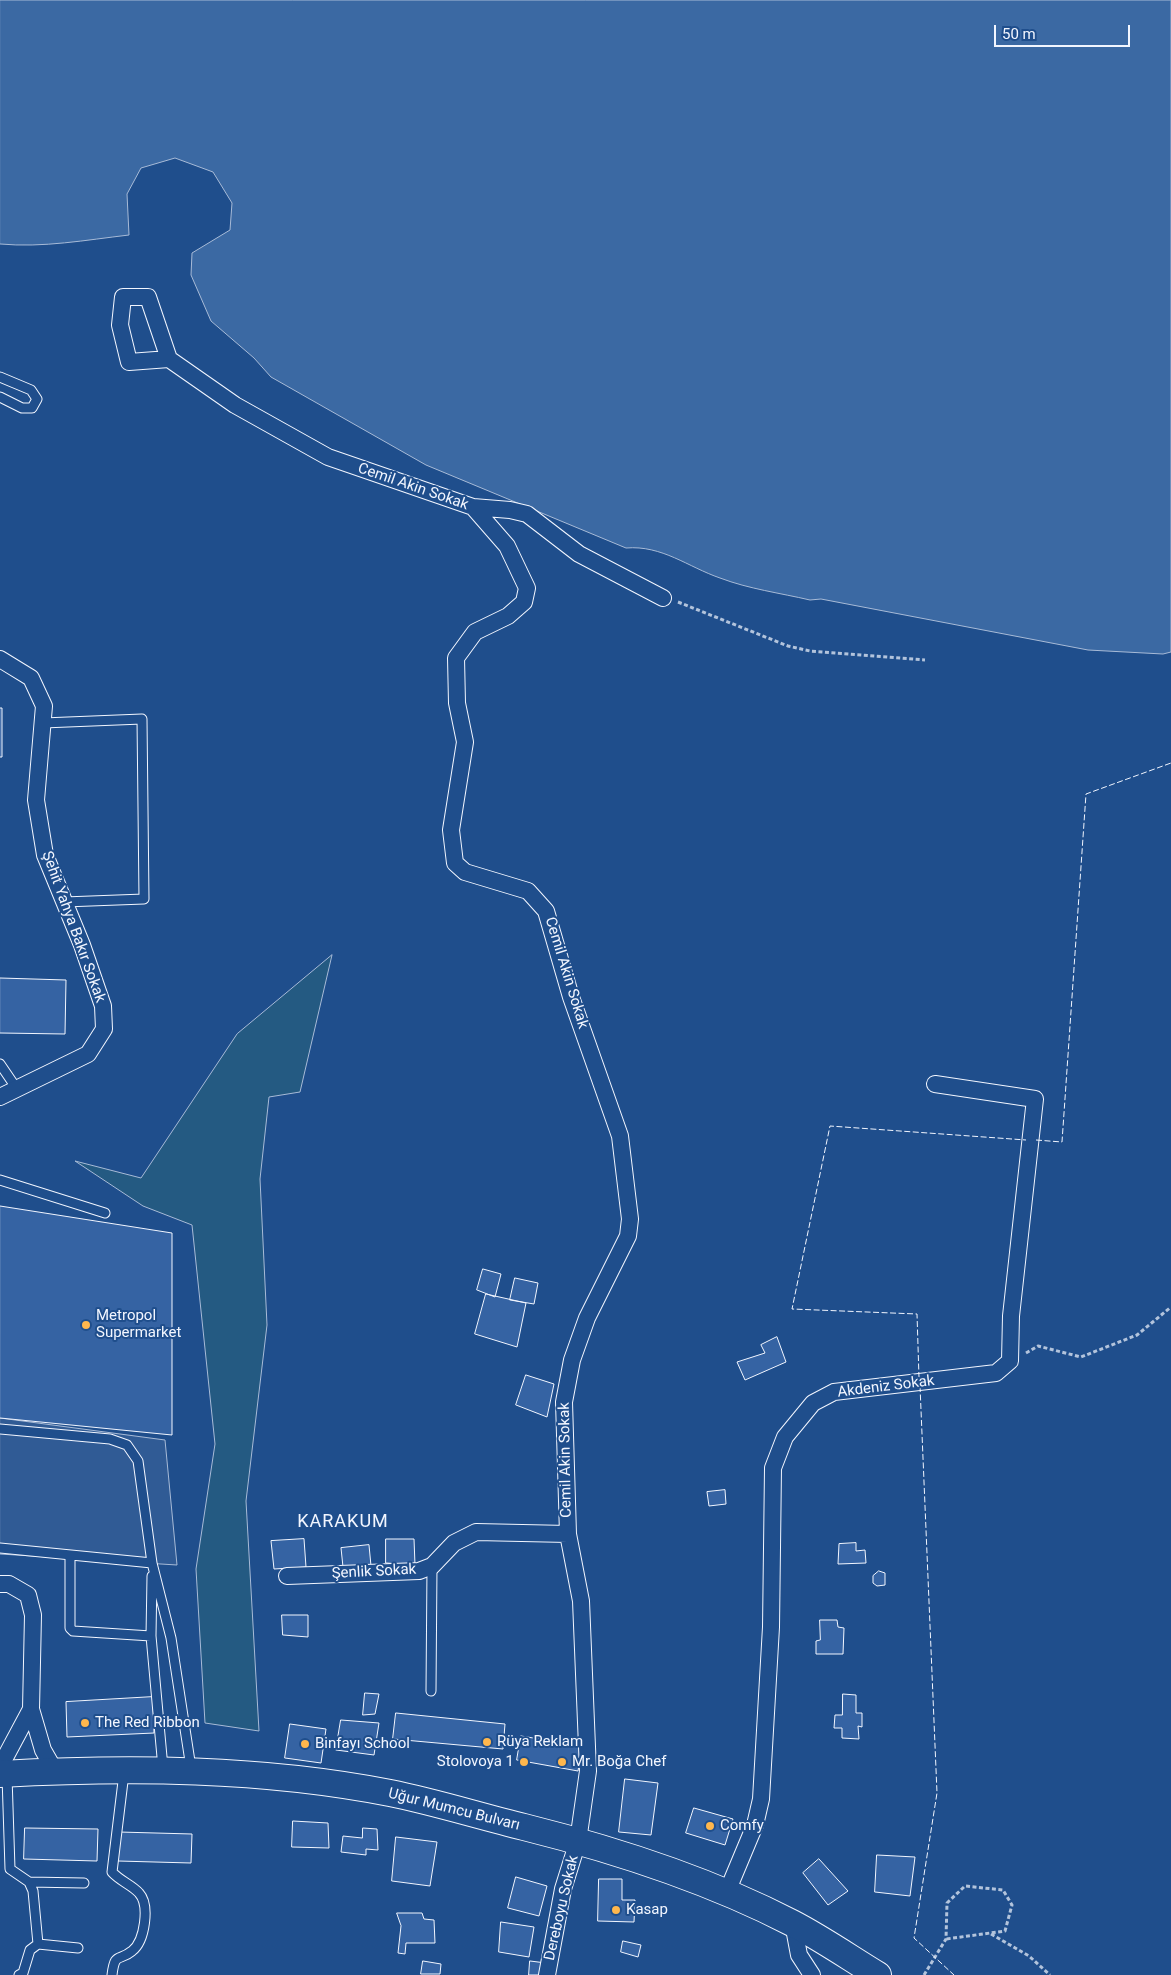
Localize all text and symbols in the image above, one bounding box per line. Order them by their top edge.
scale bar [996,15,1132,47]
text: 50 m [1002,25,1036,43]
street label: Cemil Akin Sokak [355,460,471,514]
street label: Şehit Yahya Bakır Sokak [37,849,109,1005]
street label: Cemil Akin Sokak [540,915,592,1031]
place label: Metropol Supermarket [96,1307,181,1342]
marker: Metropol Supermarket [80,1319,92,1331]
street label: Akdeniz Sokak [836,1372,936,1402]
street label: Cemil Akin Sokak [556,1402,576,1518]
district label: KARAKUM [296,1511,390,1533]
street label: Şenlik Sokak [331,1561,417,1583]
place label: The Red Ribbon [95,1714,200,1732]
marker: The Red Ribbon [79,1717,91,1729]
place label: Rüya Reklam [497,1733,583,1751]
place label: Binfayı School [315,1735,410,1753]
marker: Rüya Reklam [481,1736,493,1748]
marker: Binfayı School [299,1738,311,1750]
place label: Stolovoya 1 [437,1753,514,1771]
place label: Mr. Boğa Chef [572,1753,666,1771]
marker: Stolovoya 1 [518,1756,530,1768]
marker: Mr. Boğa Chef [556,1756,568,1768]
street label: Uğur Mumcu Bulvarı [386,1785,522,1835]
place label: Comfy [720,1817,764,1835]
marker: Comfy [704,1820,716,1832]
street label: Dereboyu Sokak [541,1854,583,1962]
place label: Kasap [626,1901,668,1919]
marker: Kasap [610,1904,622,1916]

